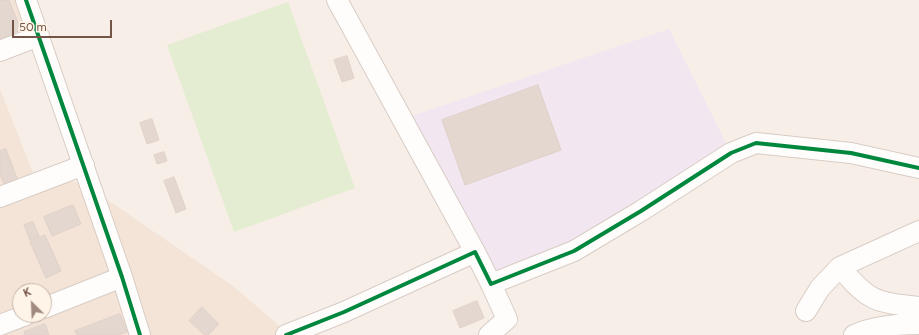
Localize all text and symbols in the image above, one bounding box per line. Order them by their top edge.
scale bar [14,12,114,38]
text: 50 m [19,20,47,34]
north arrow [12,283,52,323]
text: K [21,285,33,300]

